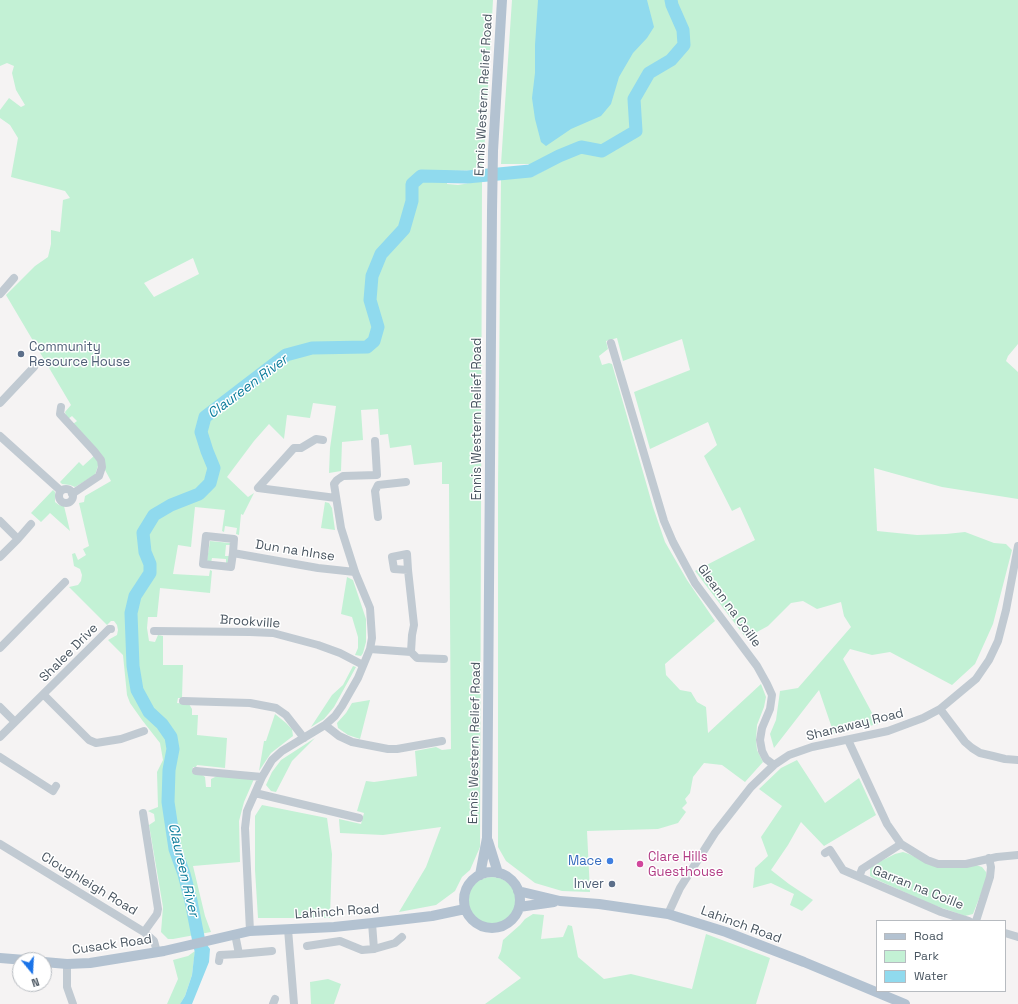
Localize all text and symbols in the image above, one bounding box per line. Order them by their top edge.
street label: Ennis Western Relief Road [472,13,496,177]
street label: Ennis Western Relief Road [469,338,485,500]
place label: Community Resource House [29,339,130,370]
marker: Community Resource House [16,349,26,359]
water label: Claureen River [205,351,291,423]
street label: Dun na hInse [254,537,336,565]
street label: Gleann na Coille [694,562,764,650]
street label: Brookville [219,612,281,632]
street label: Shalee Drive [36,620,102,686]
street label: Ennis Western Relief Road [466,662,484,824]
street label: Shanaway Road [805,705,905,745]
water label: Claureen River [164,821,202,919]
street label: Cloughleigh Road [38,849,140,919]
place label: Clare Hills Guesthouse [648,849,723,880]
place label: Mace [568,853,602,869]
marker: Mace [605,856,615,866]
marker: Clare Hills Guesthouse [635,859,645,869]
street label: Garran na Coille [870,863,966,913]
place label: Inver [574,876,604,892]
marker: Inver [607,879,617,889]
street label: Lahinch Road [294,901,380,923]
street label: Lahinch Road [699,903,783,947]
legend [876,920,1006,992]
text: Road [914,928,943,944]
street label: Cusack Road [71,932,153,958]
text: Park [914,948,939,964]
north arrow [12,952,52,992]
text: Water [914,968,948,984]
text: N [30,975,41,990]

